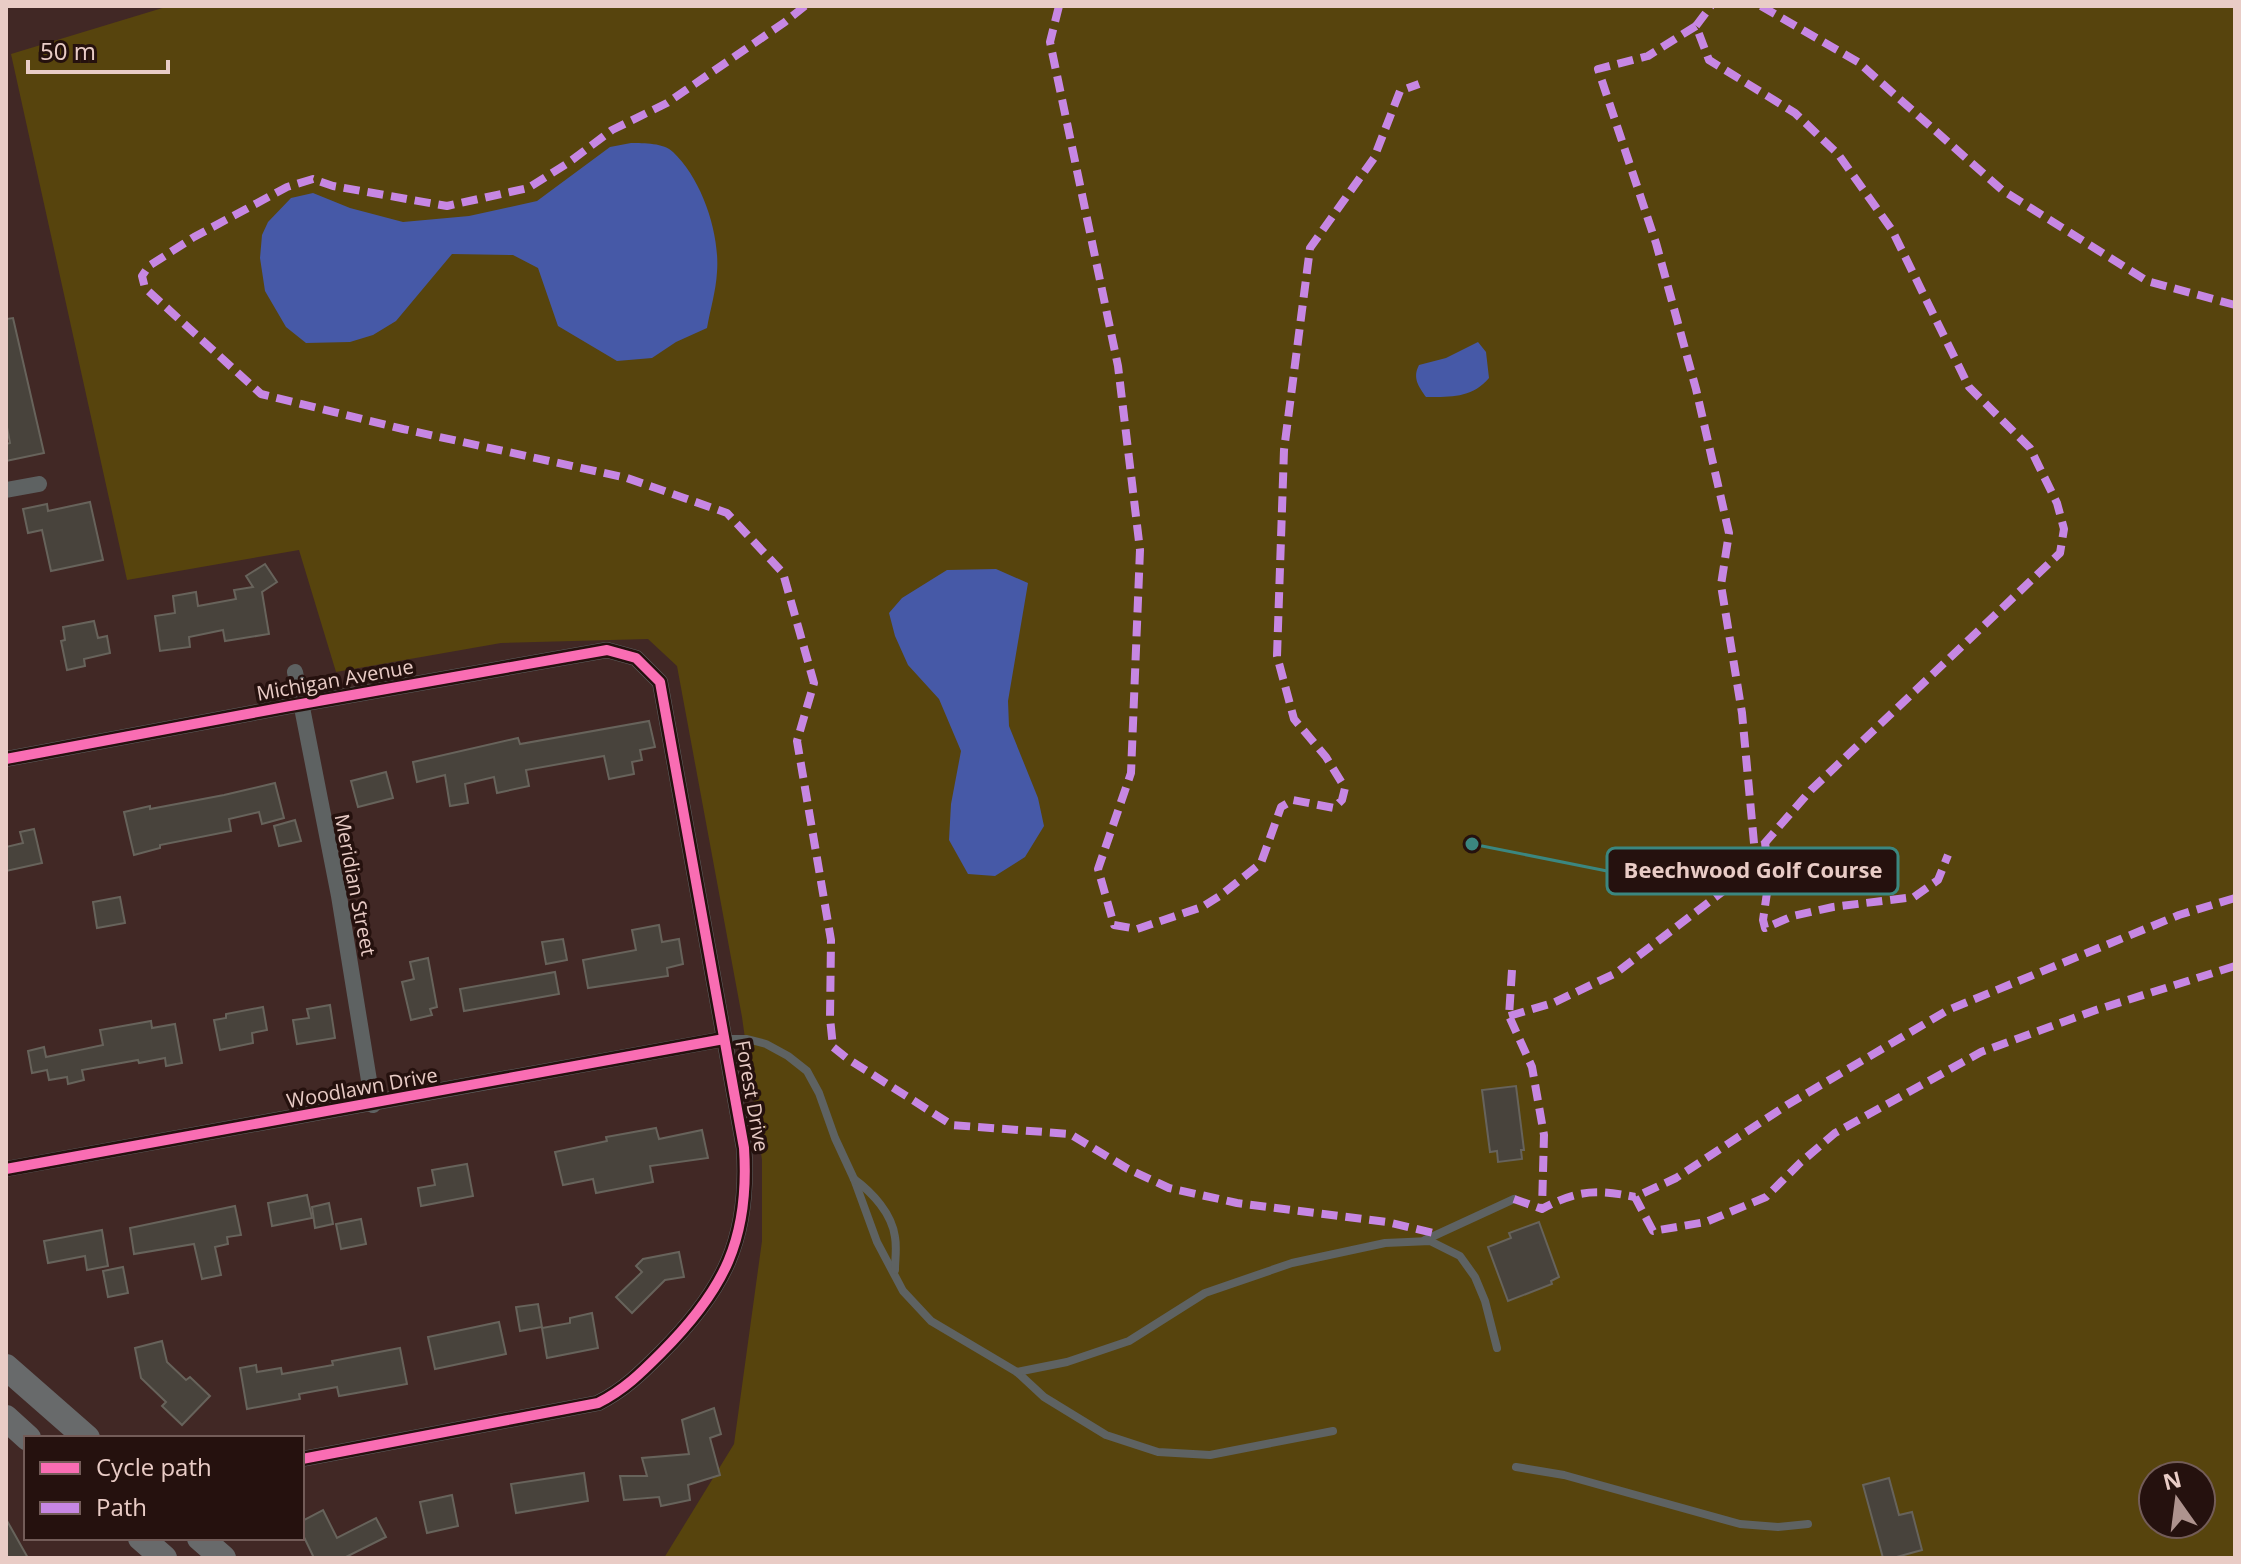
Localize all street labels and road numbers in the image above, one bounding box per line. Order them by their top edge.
street label: Michigan Avenue [254,652,416,707]
street label: Meridian Street [328,812,382,958]
street label: Forest Drive [729,1038,776,1154]
street label: Woodlawn Drive [284,1061,440,1114]

